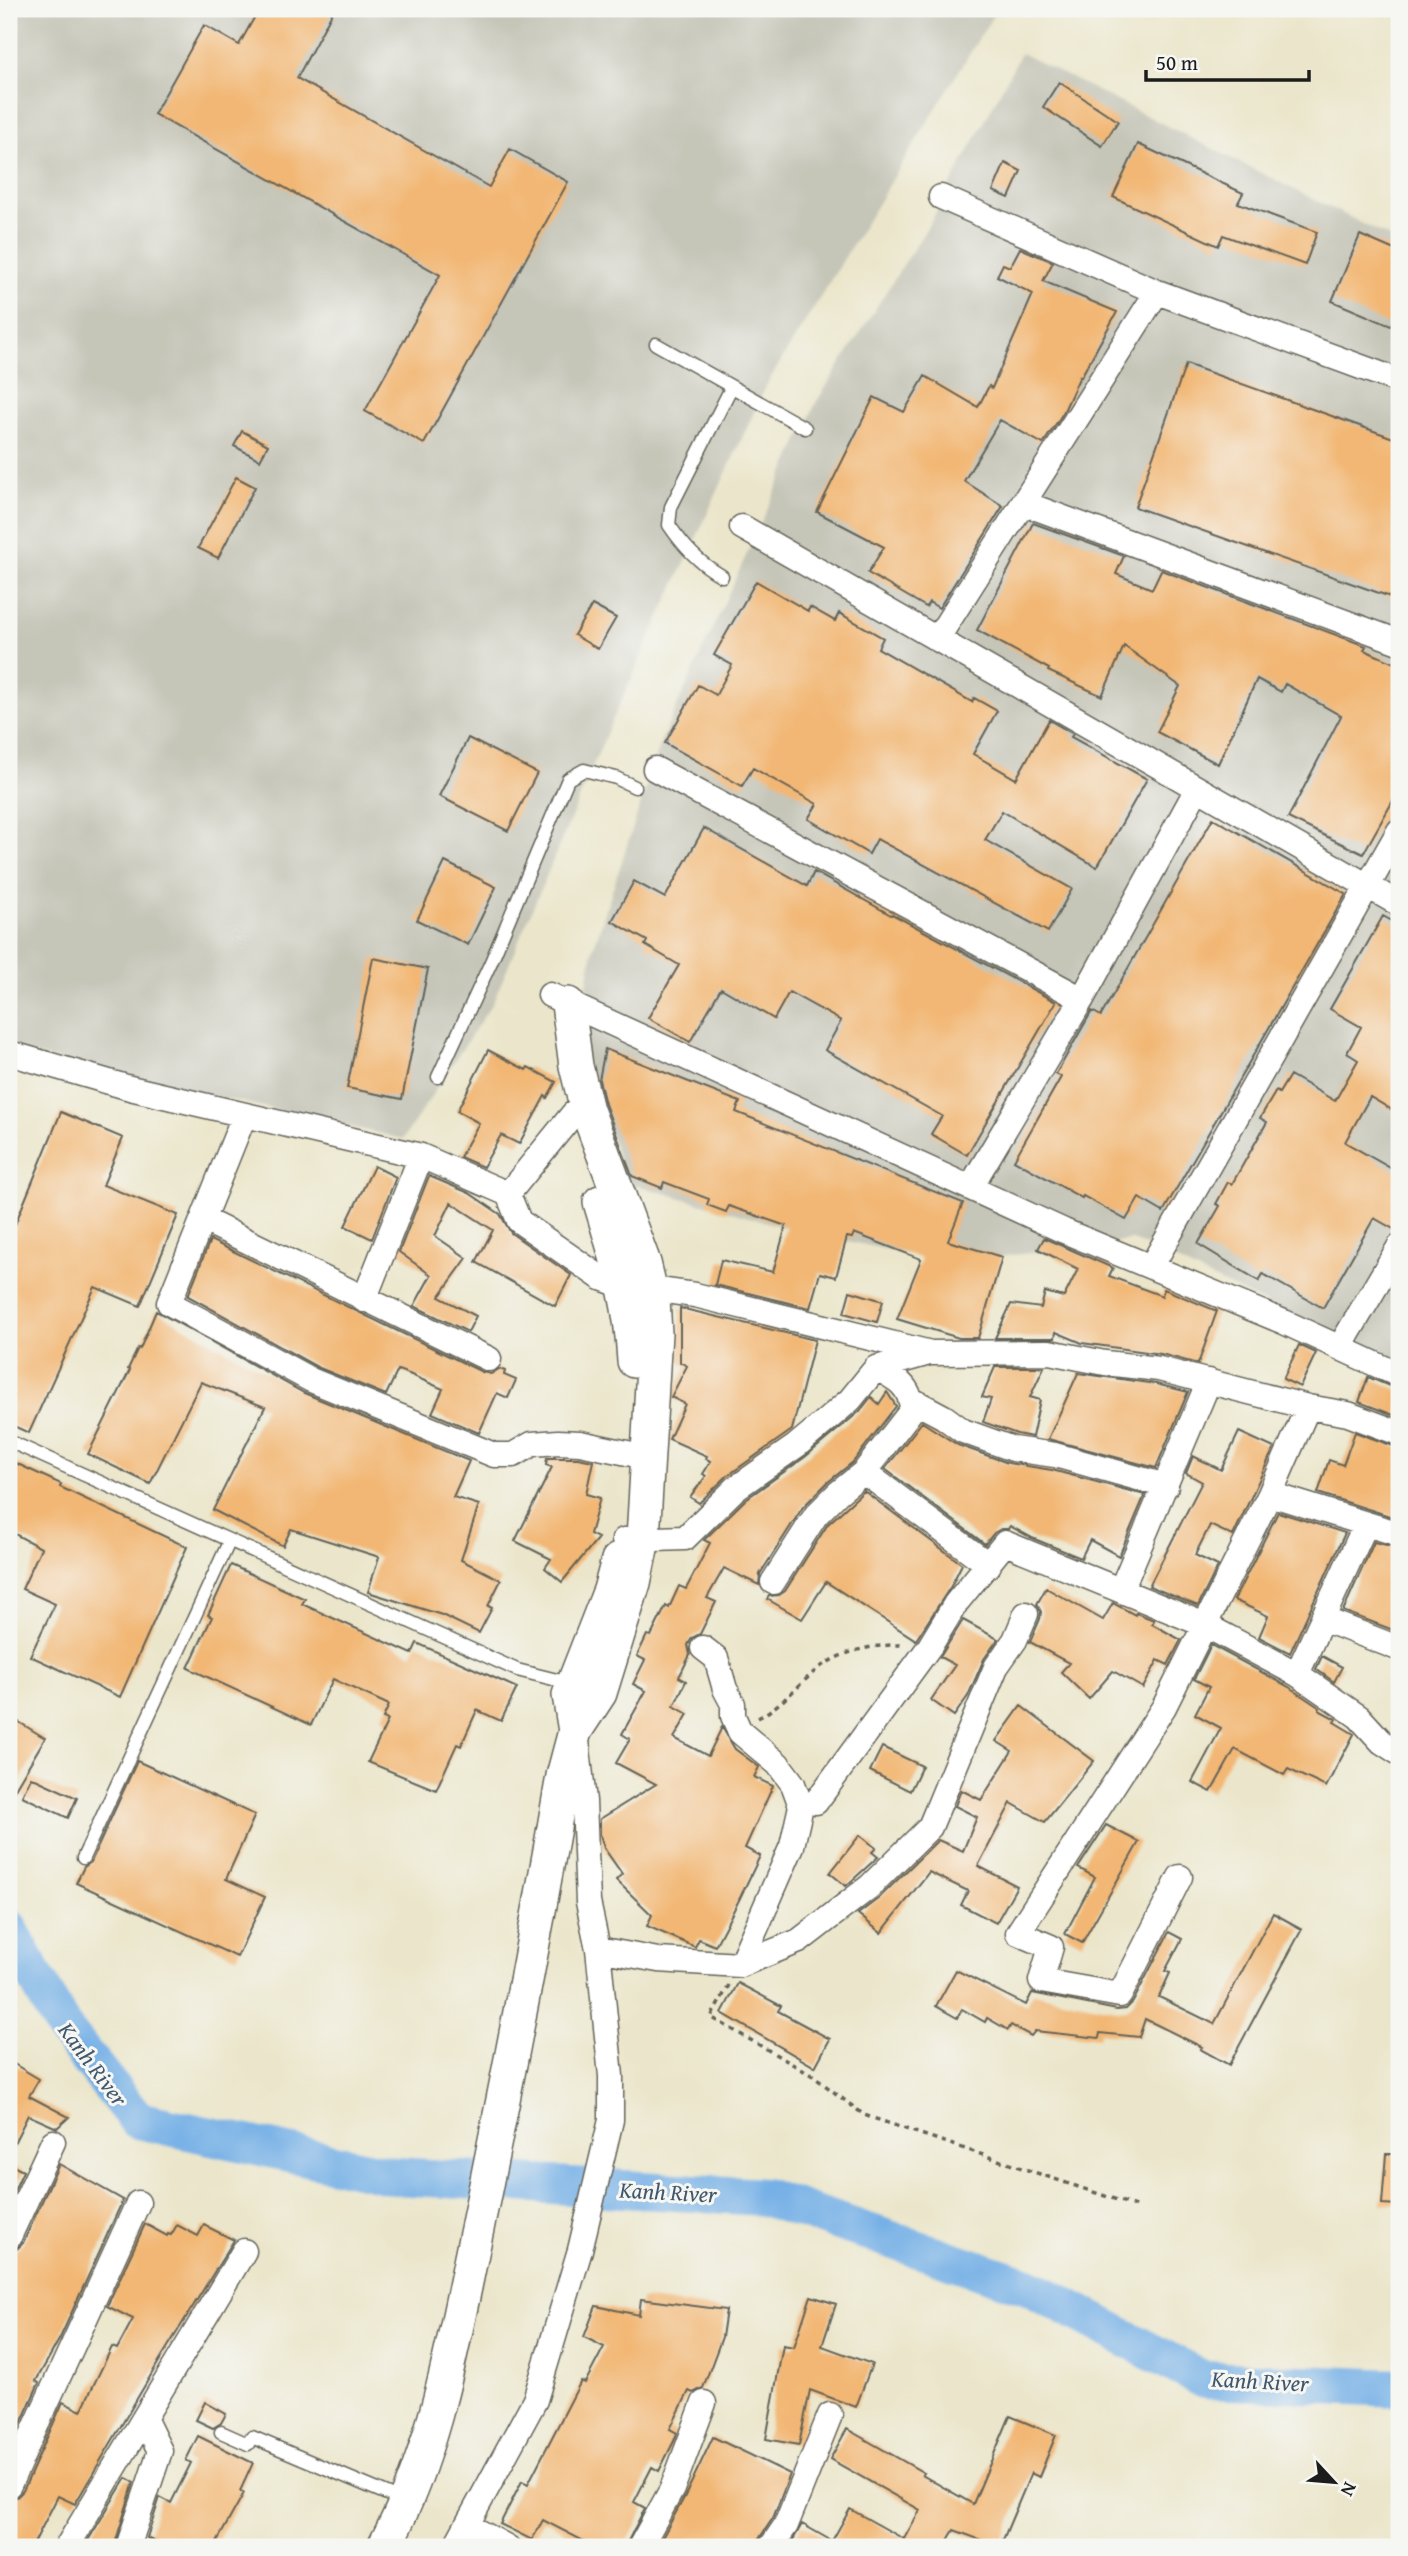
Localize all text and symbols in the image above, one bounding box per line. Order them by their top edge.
scale bar [1146,38,1308,82]
text: 50 m [1156,47,1198,78]
water label: Kanh River [50,2014,137,2114]
water label: Kanh River [617,2172,719,2211]
water label: Kanh River [1209,2361,1311,2400]
north arrow [1300,2448,1370,2518]
text: N [1334,2478,1365,2502]

